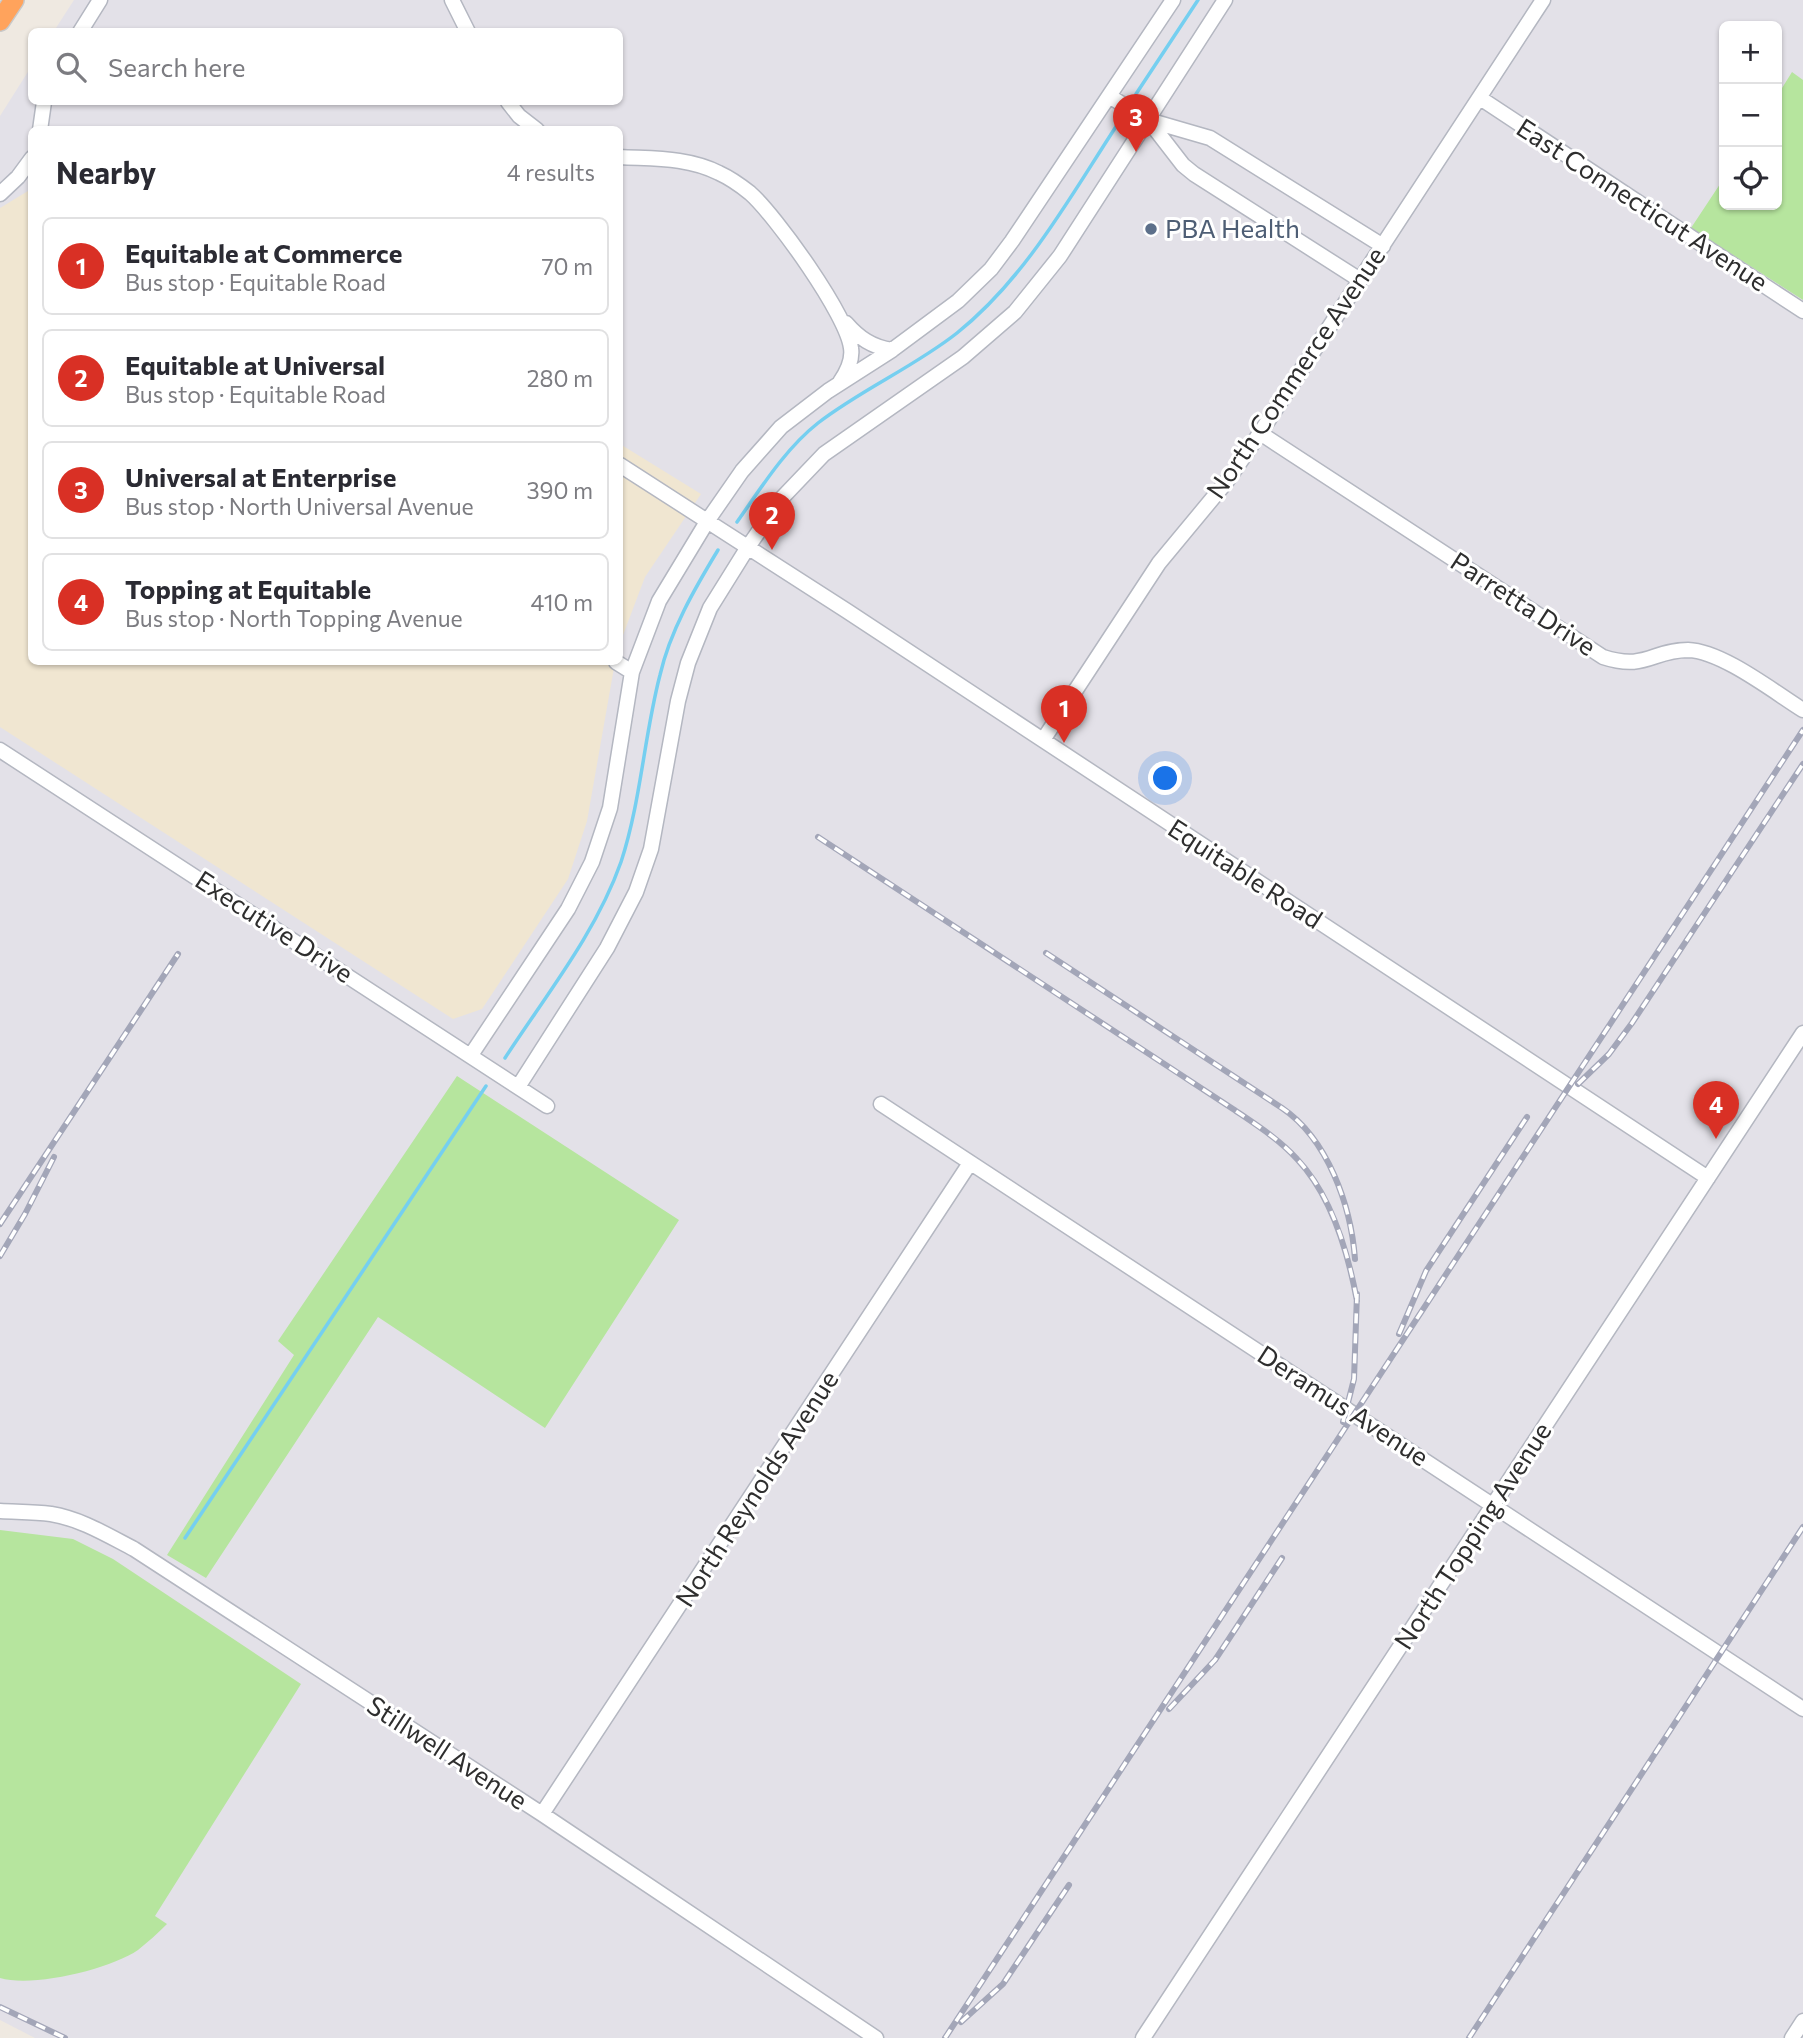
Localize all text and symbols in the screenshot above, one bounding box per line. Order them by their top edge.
map controls [1719,21,1782,210]
button: + [1719,21,1782,84]
search box [28,28,623,105]
icon: search [52,48,90,86]
text: Search here [108,51,246,82]
button: − [1719,84,1782,147]
pin: 3 [1113,94,1159,152]
street label: East Connecticut Avenue [1511,111,1774,297]
button: locate [1719,147,1782,210]
text: Nearby [56,153,156,190]
text: 4 results [507,158,595,186]
place label: PBA Health [1165,212,1300,243]
marker: PBA Health [1143,221,1159,237]
text: Equitable at Commerce [125,237,402,268]
street label: North Commerce Avenue [1199,241,1391,504]
text: 1 [76,252,86,280]
text: 70 m [541,252,593,280]
text: Bus stop · Equitable Road [125,268,386,296]
text: Equitable at Universal [125,349,385,380]
text: 2 [74,364,88,392]
text: 280 m [527,364,593,392]
text: Bus stop · Equitable Road [125,380,386,408]
text: Universal at Enterprise [125,461,396,492]
text: 3 [74,476,88,504]
text: 390 m [526,476,593,504]
text: Bus stop · North Universal Avenue [125,492,474,520]
pin: 2 [749,492,795,550]
street label: Parretta Drive [1446,544,1602,661]
text: Topping at Equitable [125,573,371,604]
text: 4 [74,588,88,616]
text: 410 m [531,588,593,616]
text: Bus stop · North Topping Avenue [125,604,463,632]
pin: 1 [1041,685,1087,743]
your location [1148,761,1182,795]
street label: Equitable Road [1163,811,1329,934]
street label: Executive Drive [190,863,359,988]
pin: 4 [1693,1081,1739,1139]
street label: Deramus Avenue [1253,1338,1435,1471]
street label: North Reynolds Avenue [668,1364,844,1612]
street label: North Topping Avenue [1387,1416,1557,1654]
street label: Stillwell Avenue [362,1689,534,1815]

